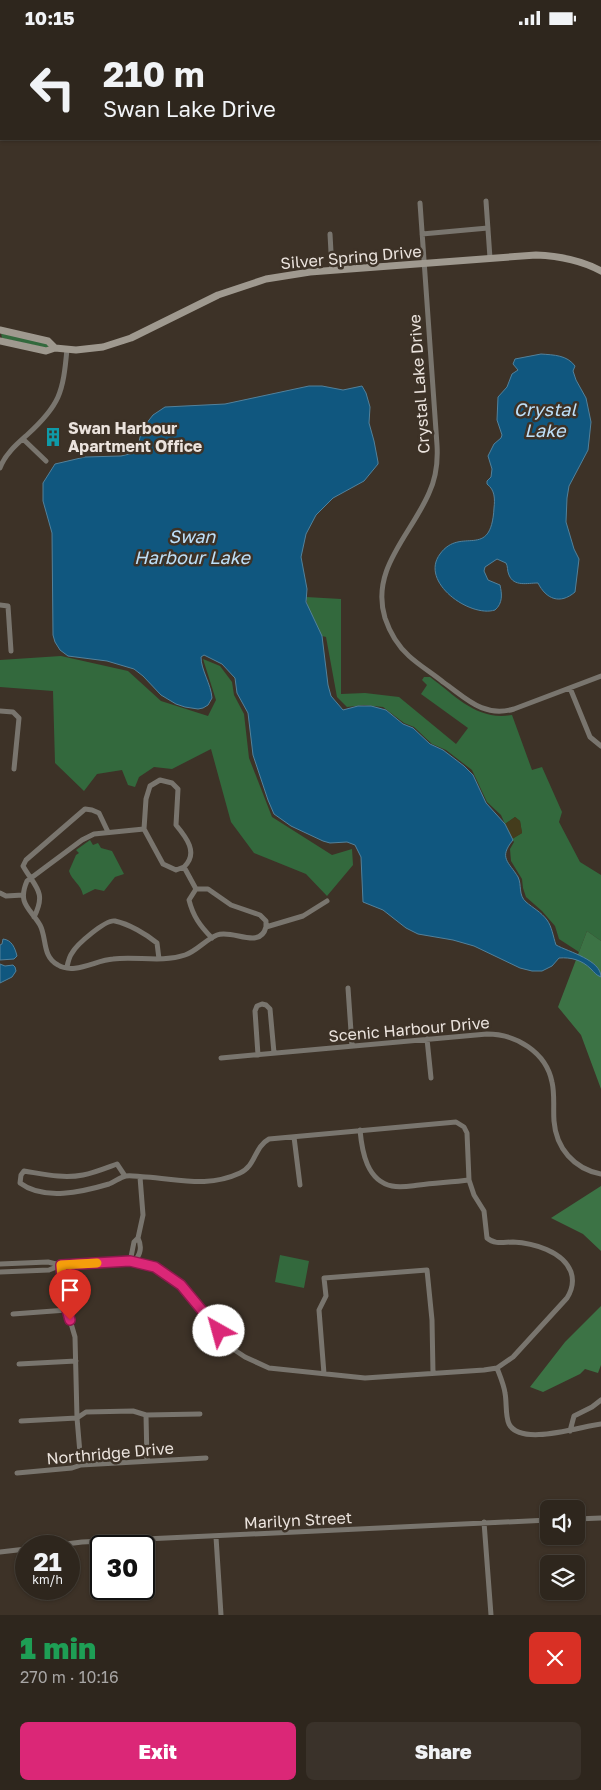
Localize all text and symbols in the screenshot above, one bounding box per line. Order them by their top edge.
text: 10:15 [25,6,75,29]
text: 210 m [103,53,205,95]
icon: left [20,55,85,120]
text: Swan Lake Drive [103,95,276,122]
street label: Silver Spring Drive [280,241,422,273]
street label: Crystal Lake Drive [404,314,434,454]
water label: Crystal Lake [514,398,578,441]
place label: Swan Harbour Apartment Office [68,418,202,456]
building icon: Swan Harbour Apartment Office [42,426,64,448]
water label: Swan Harbour Lake [134,525,252,568]
street label: Scenic Harbour Drive [328,1012,490,1046]
pin [49,1269,91,1320]
icon: arrive [56,1276,84,1304]
position arrow [192,1304,244,1356]
street label: Northridge Drive [46,1437,174,1469]
map controls [540,1500,585,1600]
button: sound [540,1500,585,1545]
street label: Marilyn Street [243,1507,353,1533]
speed limit sign: 30 [90,1535,155,1600]
text: 21 [33,1546,62,1577]
button: layers [540,1555,585,1600]
text: km/h [32,1572,63,1587]
text: 1 min [20,1630,96,1666]
button: close [529,1632,581,1684]
text: 270 m · 10:16 [20,1667,119,1687]
button: Exit [20,1722,296,1780]
button: Share [306,1722,581,1780]

